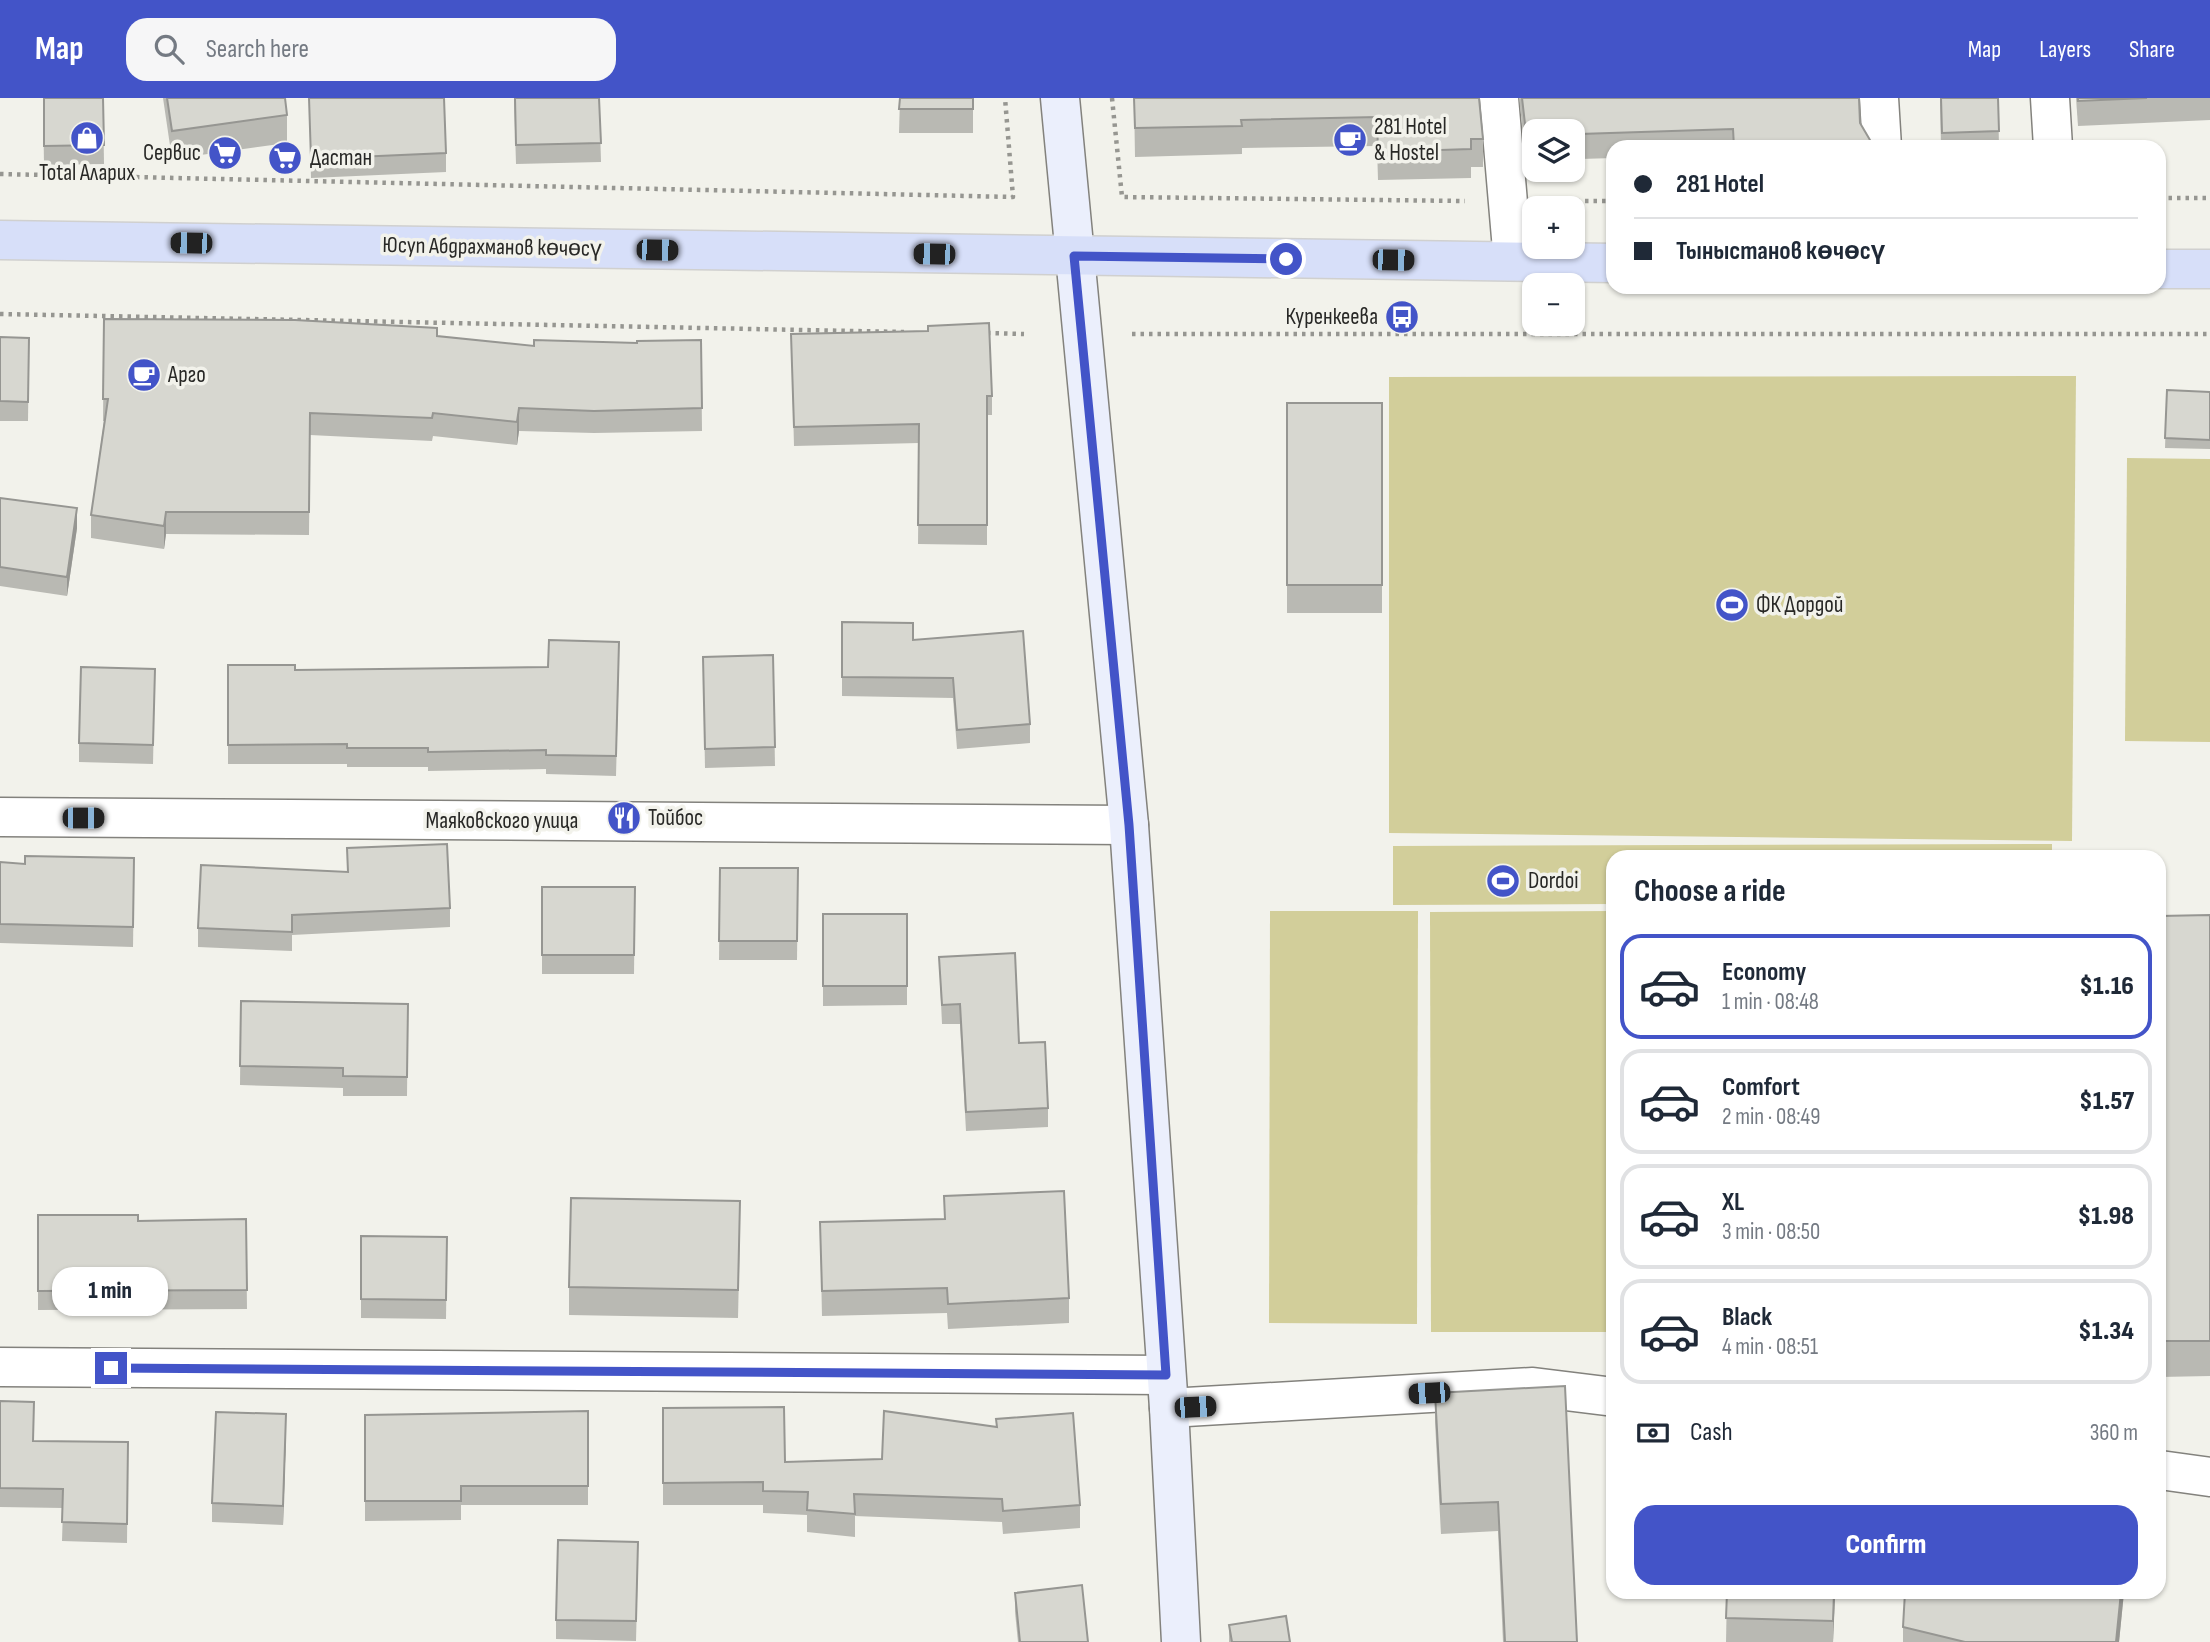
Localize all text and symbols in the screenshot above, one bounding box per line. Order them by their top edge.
search box [126,18,616,81]
text: Map [35,29,84,69]
icon: search [150,30,188,68]
text: Search here [206,34,309,65]
text: Map [1968,35,2001,64]
text: Layers [2039,35,2091,64]
text: Share [2129,35,2175,64]
place label: 281 Hotel & Hostel [1374,113,1447,167]
shop icon: Total Аларих [68,119,106,157]
map controls [1522,119,1585,336]
button: layers [1522,119,1585,182]
cafe icon: 281 Hotel & Hostel [1331,121,1369,159]
supermarket icon: Сервис [206,134,244,172]
place label: Сервис [143,139,201,167]
supermarket icon: Дастан [266,139,304,177]
place label: Дастан [310,144,372,172]
place label: Total Аларих [39,159,135,187]
text: 281 Hotel [1676,169,1764,200]
button: + [1522,196,1585,259]
street label: Юсуп Абдрахманов көчөсү [382,231,602,263]
car [170,232,213,254]
text: Тыныстанов көчөсү [1676,236,1885,267]
car [636,239,679,261]
car [913,243,956,265]
route start [1270,243,1302,275]
car [1372,249,1415,271]
button: − [1522,273,1585,336]
bus stop icon: Куренкеева [1383,298,1421,336]
place label: Куренкеева [1285,303,1378,331]
cafe icon: Арго [125,356,163,394]
place label: Арго [167,361,206,389]
sports icon: ФК Дордой [1713,586,1751,624]
place label: ФК Дордой [1756,591,1843,619]
restaurant icon: Тойбос [605,799,643,837]
place label: Тойбос [648,804,703,832]
street label: Маяковского улица [426,807,578,835]
car [63,808,105,829]
sports icon: Dordoi [1484,862,1522,900]
place label: Dordoi [1528,867,1579,895]
text: Choose a ride [1634,872,1786,911]
icon: car [1638,955,1701,1018]
text: Economy [1722,957,1806,988]
text: $1.16 [2079,971,2134,1002]
text: 1 min · 08:48 [1722,988,1819,1016]
icon: car [1638,1070,1701,1133]
text: Comfort [1722,1072,1800,1103]
text: $1.57 [2079,1086,2134,1117]
text: 2 min · 08:49 [1722,1103,1820,1131]
icon: car [1638,1185,1701,1248]
text: XL [1722,1187,1744,1218]
text: $1.98 [2078,1201,2134,1232]
text: 3 min · 08:50 [1722,1218,1820,1246]
callout: 1 min [53,1266,169,1316]
text: 1 min [88,1277,132,1305]
icon: car [1638,1300,1701,1363]
text: Black [1722,1302,1772,1333]
text: $1.34 [2078,1316,2134,1347]
text: 4 min · 08:51 [1722,1333,1818,1361]
route end [95,1352,127,1384]
car [1408,1381,1451,1405]
car [1174,1395,1217,1419]
icon: cash [1634,1414,1672,1452]
text: Cash [1690,1417,1733,1448]
text: 360 m [2090,1419,2138,1447]
button: Confirm [1634,1505,2138,1585]

